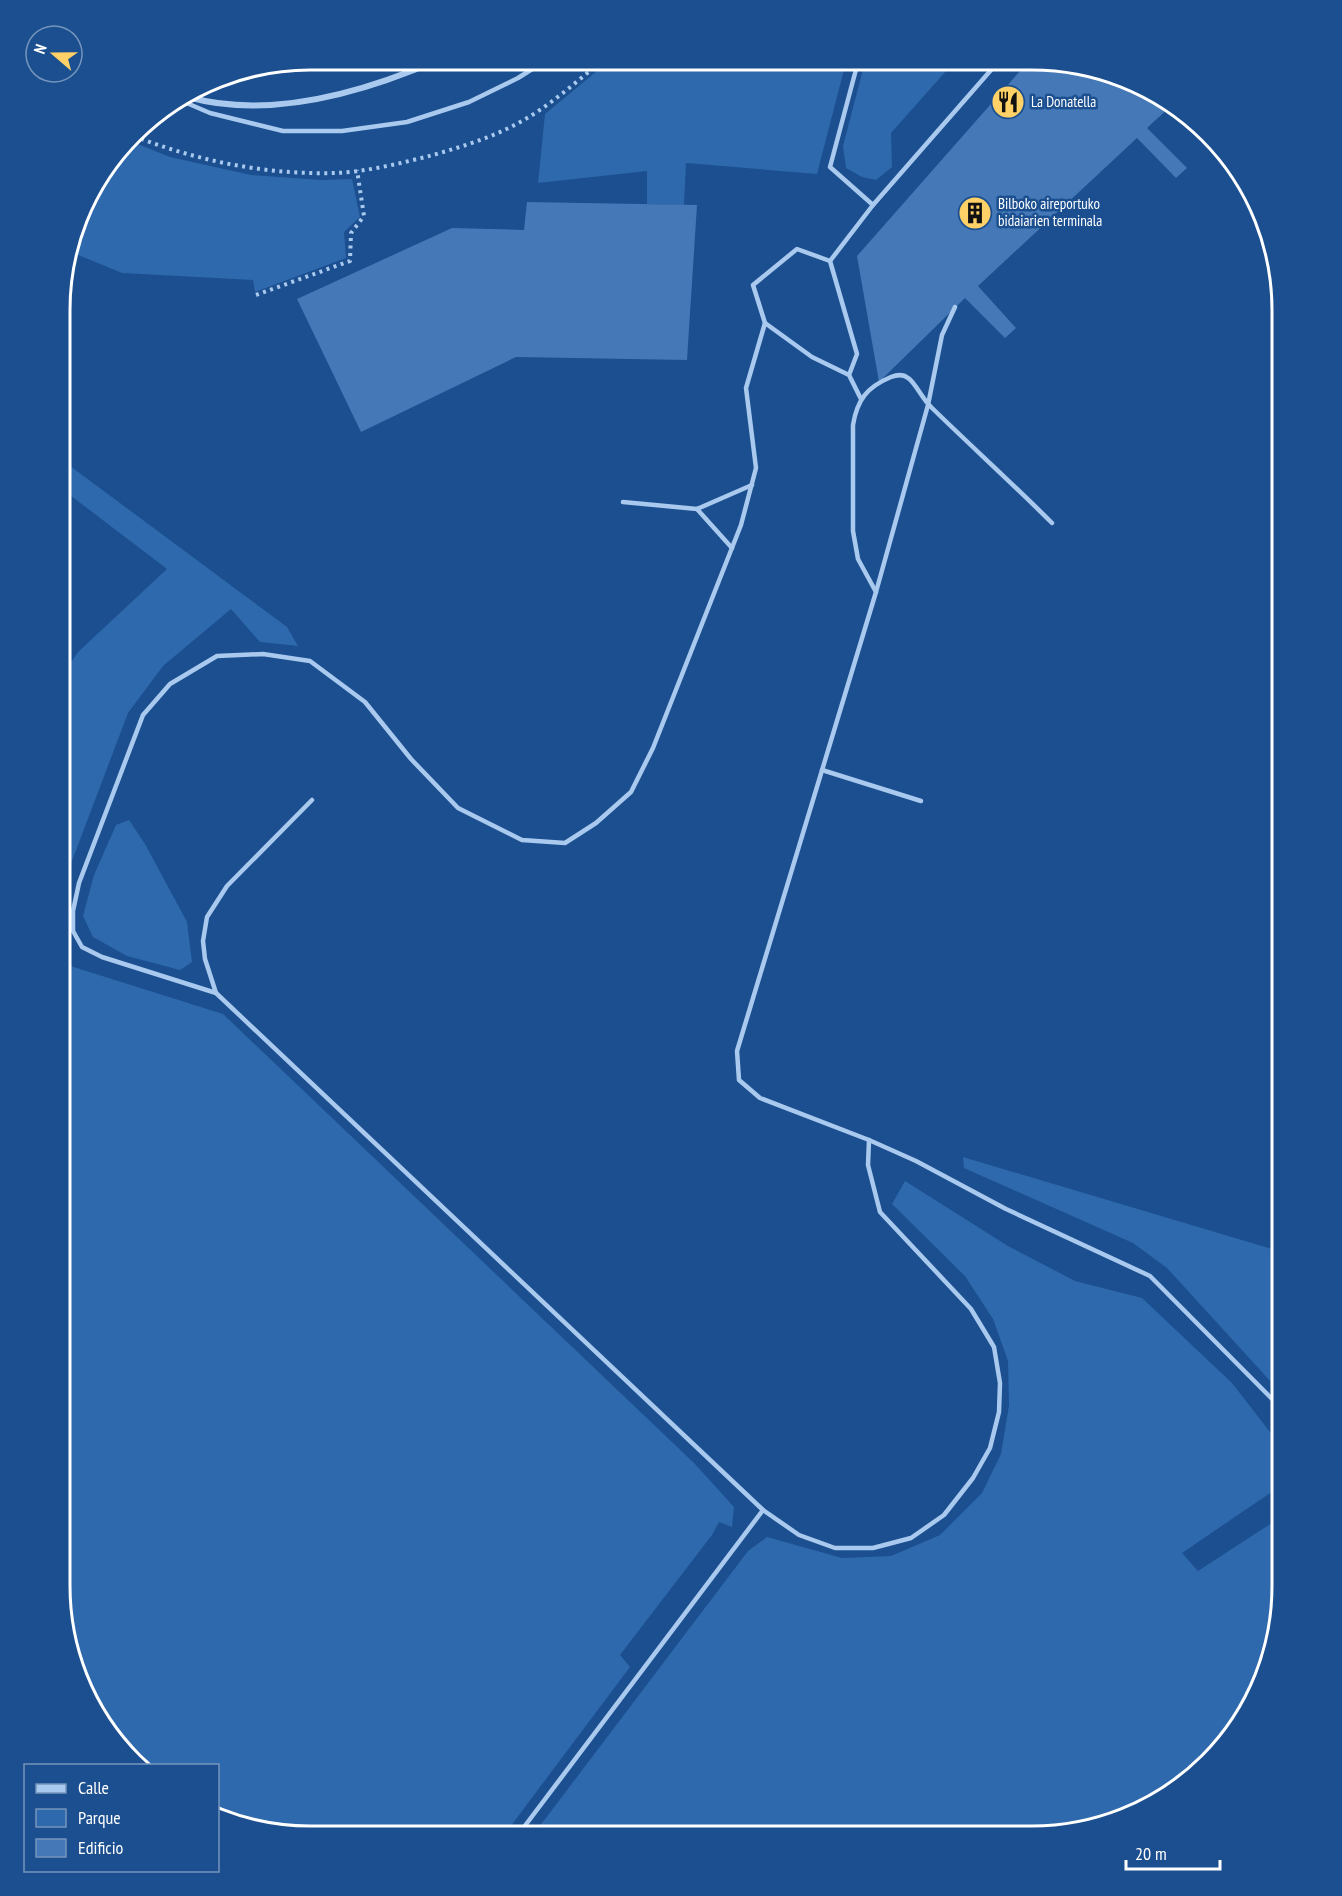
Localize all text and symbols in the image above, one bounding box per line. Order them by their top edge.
north arrow [24,24,84,84]
text: N [29,41,51,56]
restaurant icon: La Donatella [990,84,1026,120]
place label: La Donatella [1031,92,1096,111]
place label: Bilboko aireportuko bidaiarien terminala [998,194,1102,230]
building icon: Bilboko aireportuko bidaiarien terminala [957,195,993,231]
legend [24,1764,219,1872]
text: Calle [78,1776,109,1799]
text: Parque [78,1806,121,1829]
scale bar [1126,1833,1220,1871]
text: Edificio [78,1836,124,1859]
text: 20 m [1135,1842,1167,1865]

